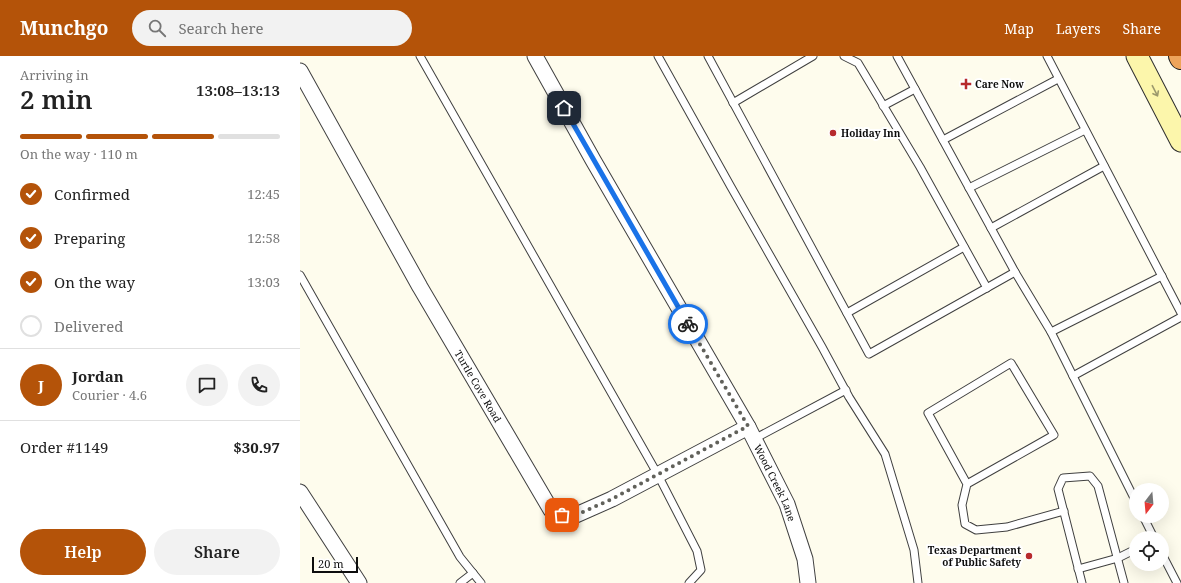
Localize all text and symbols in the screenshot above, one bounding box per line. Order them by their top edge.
search box [132,10,412,46]
text: Munchgo [20,15,108,41]
icon: search [146,17,168,39]
text: Search here [178,18,264,38]
text: Map [1004,19,1034,38]
text: Layers [1056,19,1101,38]
text: Share [1123,19,1161,38]
text: Arriving in [20,66,89,84]
place label: Care Now [975,77,1024,91]
marker: Care Now [960,78,972,90]
text: 13:08–13:13 [196,80,280,100]
text: 2 min [20,81,93,117]
one-way arrow [1152,84,1159,96]
pin [547,91,581,125]
icon: home [553,97,575,119]
place label: Holiday Inn [841,126,901,140]
marker: Holiday Inn [828,128,838,138]
text: On the way · 110 m [20,145,138,163]
icon: check [20,183,42,205]
text: Confirmed [54,184,130,204]
text: 12:45 [247,185,280,203]
icon: check [20,227,42,249]
text: Preparing [54,228,125,248]
text: 12:58 [247,229,280,247]
icon: check [20,271,42,293]
text: On the way [54,272,135,292]
text: 13:03 [247,273,280,291]
courier [668,304,708,344]
icon: bike [677,313,699,335]
text: Delivered [54,316,123,336]
street label: Turtle Cove Road [451,347,505,425]
button: chat [186,364,228,406]
button: phone [238,364,280,406]
text: Jordan [72,366,124,386]
text: J [38,375,44,395]
text: Courier · 4.6 [72,386,147,404]
text: Order #1149 [20,437,108,457]
text: $30.97 [233,437,280,457]
street label: Wood Creek Lane [751,442,799,523]
north arrow [1129,483,1169,523]
map controls [1129,483,1169,571]
pin [545,498,579,532]
icon: bag [551,504,573,526]
button: Help [20,529,146,575]
button: Share [154,529,280,575]
button: locate [1129,531,1169,571]
place label: Texas Department of Public Safety [928,543,1021,569]
marker: Texas Department of Public Safety [1024,551,1034,561]
scale bar [312,555,358,574]
text: 20 m [318,556,344,571]

